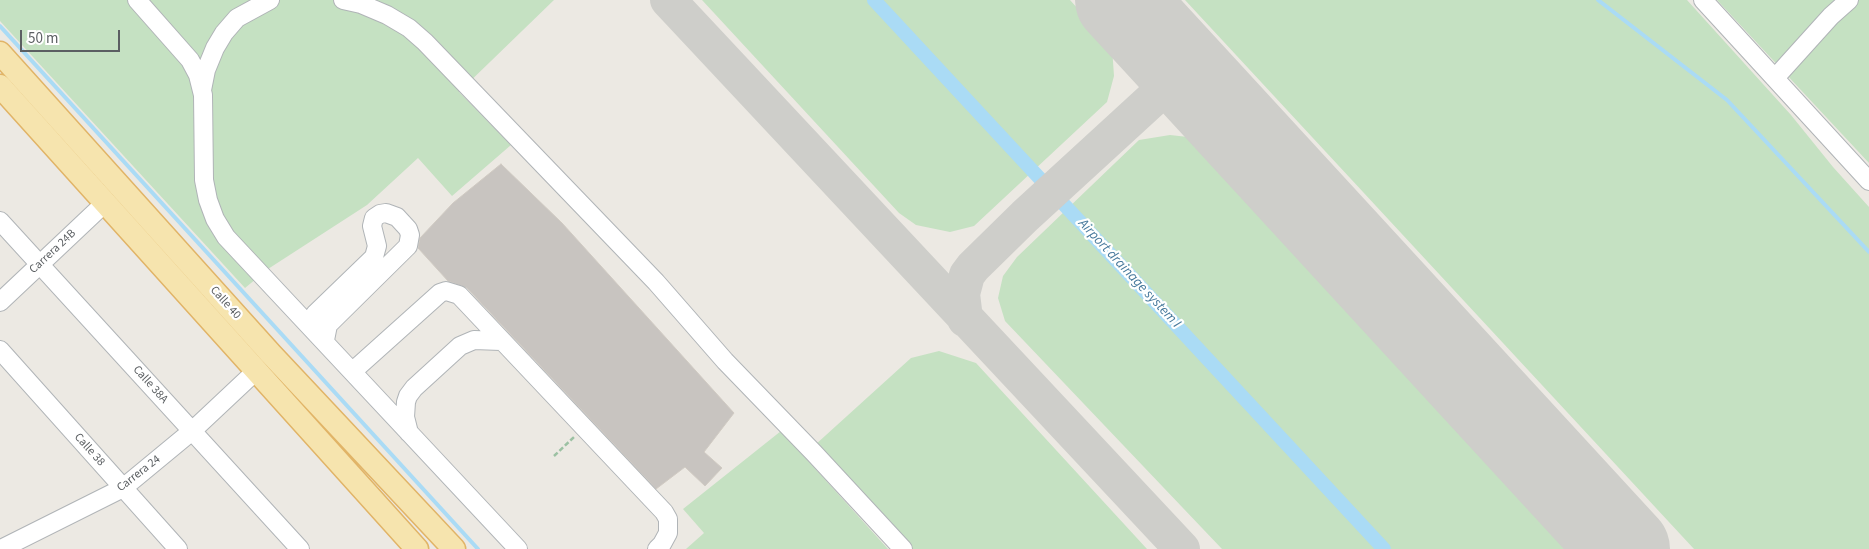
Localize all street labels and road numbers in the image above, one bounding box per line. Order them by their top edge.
street label: Carrera 24B [27,227,79,277]
street label: Calle 40 [207,284,243,322]
street label: Calle 38A [129,363,171,407]
street label: Calle 38 [71,431,107,469]
street label: Carrera 24 [114,453,164,495]

